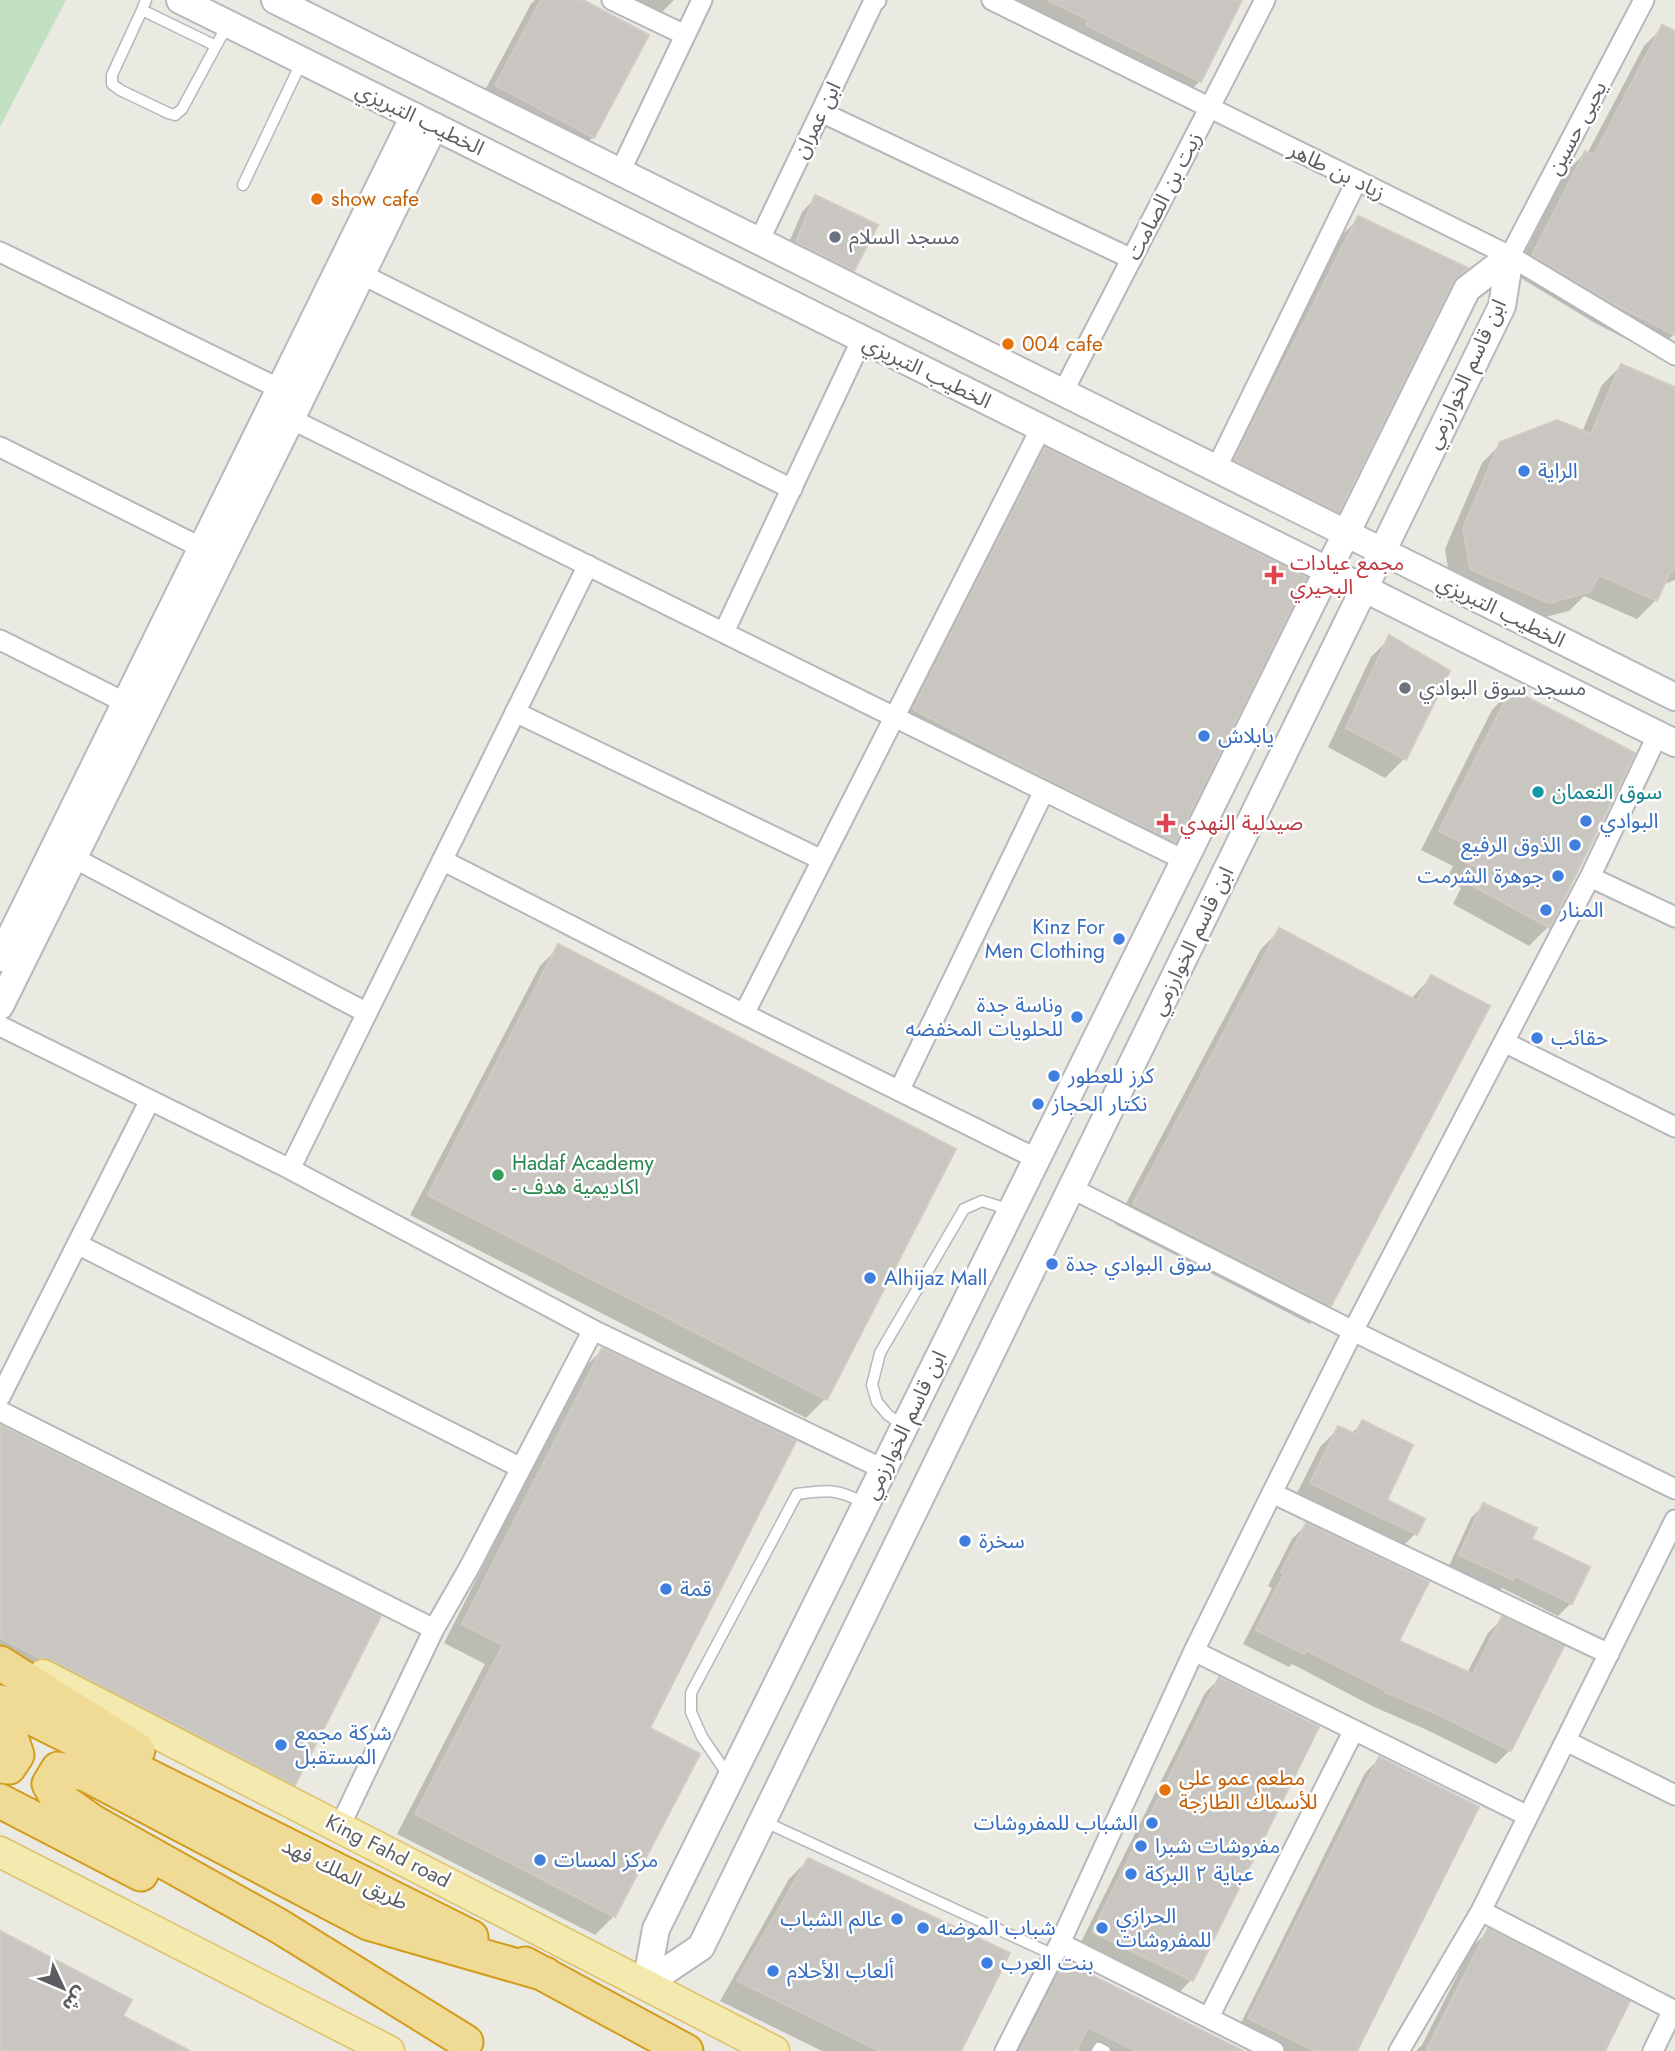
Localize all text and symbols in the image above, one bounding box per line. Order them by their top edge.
street label: الخطيب التبريزي [350,75,489,164]
street label: يحيى حسين [1540,76,1614,180]
street label: ابن عمران [786,77,848,163]
street label: زيت بن الصامت [1119,127,1209,265]
street label: زياد بن طاهر [1283,134,1390,207]
place label: show cafe [331,184,419,214]
marker: show cafe [309,191,325,207]
place label: مسجد السلام [849,222,960,253]
marker: مسجد السلام [827,229,843,245]
street label: ابن قاسم الخوارزمي [1418,294,1515,454]
street label: الخطيب التبريزي [857,328,996,417]
place label: 004 cafe [1022,329,1103,359]
marker: 004 cafe [1000,336,1016,352]
place label: الراية [1538,456,1578,486]
marker: الراية [1516,463,1532,479]
place label: مجمع عيادات البحيري [1290,548,1404,603]
marker: مجمع عيادات البحيري [1264,565,1284,585]
street label: الخطيب التبريزي [1431,567,1570,656]
place label: مسجد سوق البوادي [1419,673,1586,704]
marker: مسجد سوق البوادي [1397,680,1413,696]
place label: يابلاش [1218,721,1274,751]
marker: يابلاش [1196,728,1212,744]
place label: سوق النعمان [1552,777,1662,807]
marker: سوق النعمان [1530,784,1546,800]
place label: البوادي [1600,806,1659,837]
place label: صيدلية النهدي [1180,808,1303,839]
marker: البوادي [1578,813,1594,829]
marker: صيدلية النهدي [1158,815,1174,831]
place label: الذوق الرفيع [1461,830,1561,860]
marker: الذوق الرفيع [1567,837,1583,853]
place label: جوهرة الشرمت [1418,861,1544,891]
street label: ابن قاسم الخوارزمي [1143,862,1242,1021]
marker: جوهرة الشرمت [1550,868,1566,884]
place label: المنار [1559,895,1604,925]
marker: المنار [1538,902,1554,918]
place label: Kinz For Men Clothing [985,912,1106,966]
marker: Kinz For Men Clothing [1111,931,1127,947]
place label: وناسة جدة للحلويات المخفضه [906,990,1063,1044]
marker: وناسة جدة للحلويات المخفضه [1069,1009,1085,1025]
place label: حقائب [1551,1023,1608,1053]
marker: حقائب [1529,1030,1545,1046]
place label: كرز للعطور [1067,1061,1155,1091]
marker: كرز للعطور [1046,1068,1062,1084]
place label: نكتار الحجاز [1051,1089,1147,1119]
marker: نكتار الحجاز [1030,1096,1046,1112]
place label: Hadaf Academy - اكاديمية هدف [512,1148,655,1202]
marker: Hadaf Academy - اكاديمية هدف [490,1167,506,1183]
place label: سوق البوادي جدة [1066,1249,1212,1280]
marker: سوق البوادي جدة [1044,1256,1060,1272]
place label: Alhijaz Mall [884,1263,987,1293]
marker: Alhijaz Mall [862,1270,878,1286]
street label: ابن قاسم الخوارزمي [856,1346,955,1505]
place label: سخرة [979,1526,1025,1556]
marker: سخرة [957,1533,973,1549]
place label: قمة [680,1574,712,1604]
marker: قمة [658,1581,674,1597]
place label: شركة مجمع المستقبل [295,1718,392,1772]
marker: شركة مجمع المستقبل [273,1737,289,1753]
place label: مطعم عمو علي للأسماك الطازجة [1179,1763,1318,1817]
marker: مطعم عمو علي للأسماك الطازجة [1157,1782,1173,1798]
street label: King Fahd road [320,1807,456,1895]
place label: الشباب للمفروشات [974,1808,1138,1838]
marker: الشباب للمفروشات [1144,1815,1160,1831]
street label: طريق الملك فهد [277,1830,413,1918]
place label: مفروشات شبرا [1155,1831,1280,1861]
marker: مفروشات شبرا [1133,1838,1149,1854]
place label: مركز لمسات [554,1845,658,1875]
marker: مركز لمسات [532,1852,548,1868]
place label: عباية ٢ البركة [1145,1859,1254,1889]
marker: عباية ٢ البركة [1123,1866,1139,1882]
place label: الحرازي للمفروشات [1116,1901,1211,1955]
place label: عالم الشباب [780,1904,883,1934]
marker: عالم الشباب [889,1911,905,1927]
place label: شباب الموضه [937,1913,1056,1943]
marker: شباب الموضه [915,1920,931,1936]
marker: الحرازي للمفروشات [1094,1920,1110,1936]
place label: بنت العرب [1001,1948,1094,1978]
north arrow [28,1953,98,2023]
marker: بنت العرب [979,1955,995,1971]
place label: ألعاب الأحلام [787,1956,894,1987]
marker: ألعاب الأحلام [765,1963,781,1979]
text: ش [56,1981,94,2018]

